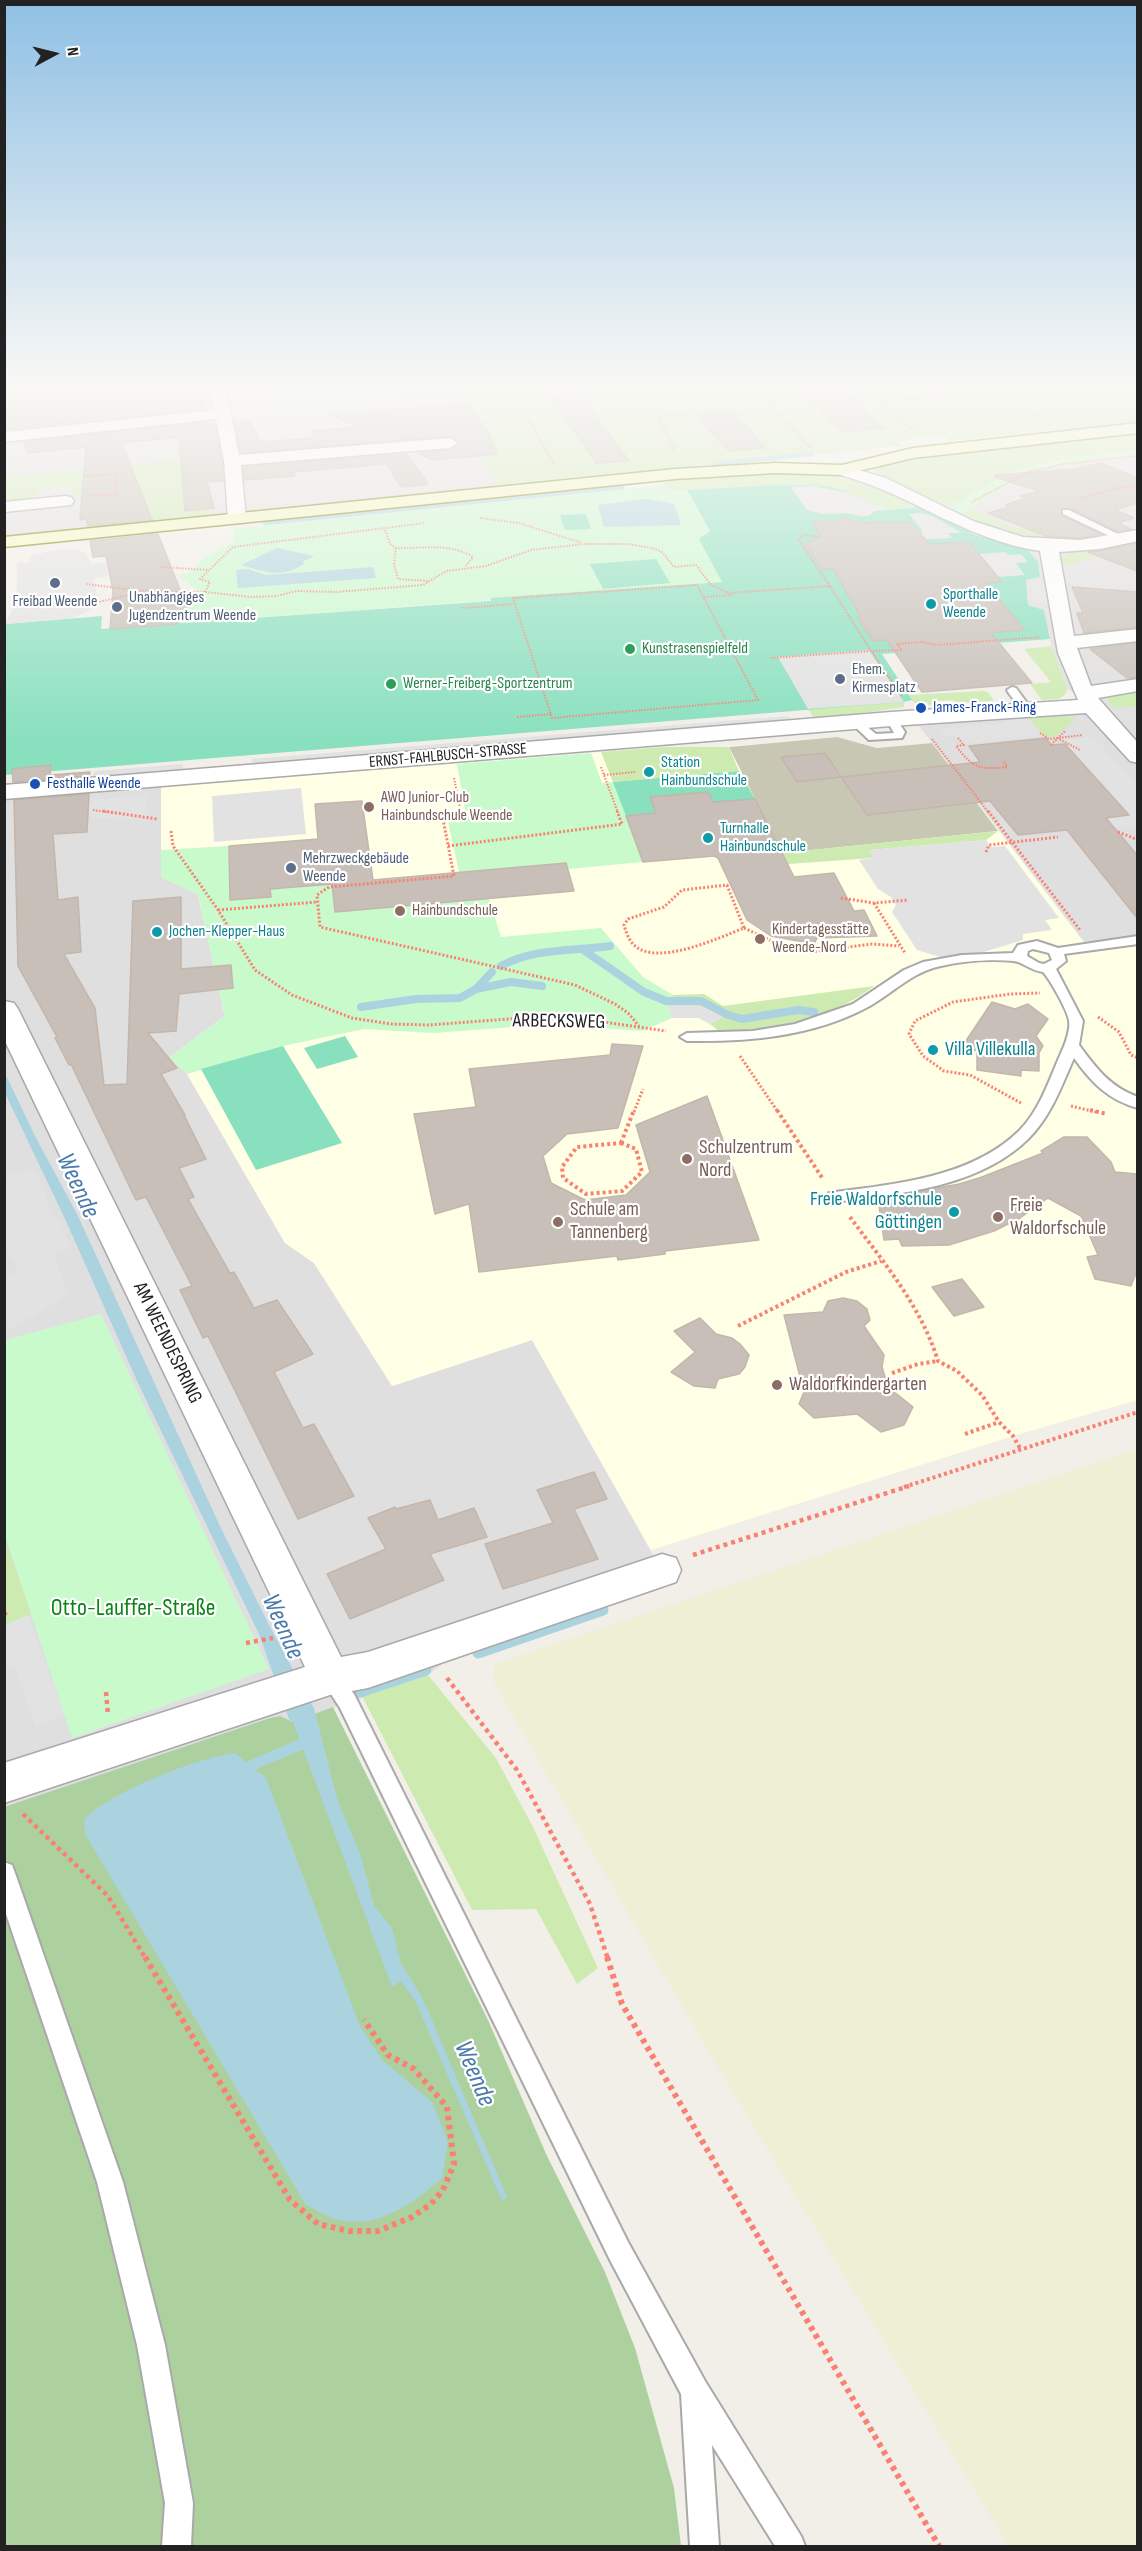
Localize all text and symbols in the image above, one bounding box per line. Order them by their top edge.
north arrow [24,24,84,84]
text: N [62,46,82,57]
marker: Freibad Weende [48,576,62,590]
place label: Sporthalle Weende [943,585,998,623]
place label: Unabhängiges Jugendzentrum Weende [129,588,256,626]
place label: Freibad Weende [13,592,97,612]
marker: Sporthalle Weende [924,597,938,611]
marker: Unabhängiges Jugendzentrum Weende [110,600,124,614]
place label: Kunstrasenspielfeld [642,639,748,659]
marker: Kunstrasenspielfeld [623,642,637,656]
place label: Ehem. Kirmesplatz [852,660,916,698]
marker: Ehem. Kirmesplatz [833,672,847,686]
place label: Werner-Freiberg-Sportzentrum [403,674,573,694]
marker: Werner-Freiberg-Sportzentrum [384,677,398,691]
place label: James-Franck-Ring [933,698,1036,718]
marker: James-Franck-Ring [914,701,928,715]
street label: ERNST-FAHLBUSCH-STRASSE [368,740,528,772]
place label: Station Hainbundschule [661,753,747,791]
marker: Station Hainbundschule [642,765,656,779]
place label: Festhalle Weende [47,774,141,794]
marker: Festhalle Weende [28,777,42,791]
place label: AWO Junior-Club Hainbundschule Weende [381,788,513,826]
marker: AWO Junior-Club Hainbundschule Weende [362,800,376,814]
place label: Turnhalle Hainbundschule [720,819,806,857]
marker: Turnhalle Hainbundschule [701,831,715,845]
place label: Mehrzweckgebäude Weende [303,849,409,887]
marker: Mehrzweckgebäude Weende [284,861,298,875]
place label: Hainbundschule [412,901,498,921]
marker: Hainbundschule [393,904,407,918]
place label: Kindertagesstätte Weende-Nord [772,920,869,958]
place label: Jochen-Klepper-Haus [169,922,285,942]
marker: Jochen-Klepper-Haus [150,925,164,939]
marker: Kindertagesstätte Weende-Nord [753,932,767,946]
street label: ARBECKSWEG [512,1009,606,1035]
place label: Villa Villekulla [945,1038,1035,1062]
marker: Villa Villekulla [926,1043,940,1057]
place label: Schulzentrum Nord [699,1136,793,1183]
water label: Weende [48,1149,106,1223]
marker: Schulzentrum Nord [680,1152,694,1166]
place label: Freie Waldorfschule Göttingen [810,1188,942,1235]
place label: Freie Waldorfschule [1010,1194,1106,1241]
place label: Schule am Tannenberg [570,1198,648,1245]
marker: Freie Waldorfschule Göttingen [947,1205,961,1219]
marker: Freie Waldorfschule [991,1210,1005,1224]
marker: Schule am Tannenberg [551,1215,565,1229]
street label: AM WEENDESPRING [127,1278,207,1408]
place label: Waldorfkindergarten [789,1373,927,1397]
marker: Waldorfkindergarten [770,1378,784,1392]
water label: Weende [254,1590,310,1664]
park label: Otto-Lauffer-Straße [51,1595,215,1623]
water label: Weende [446,2037,502,2111]

